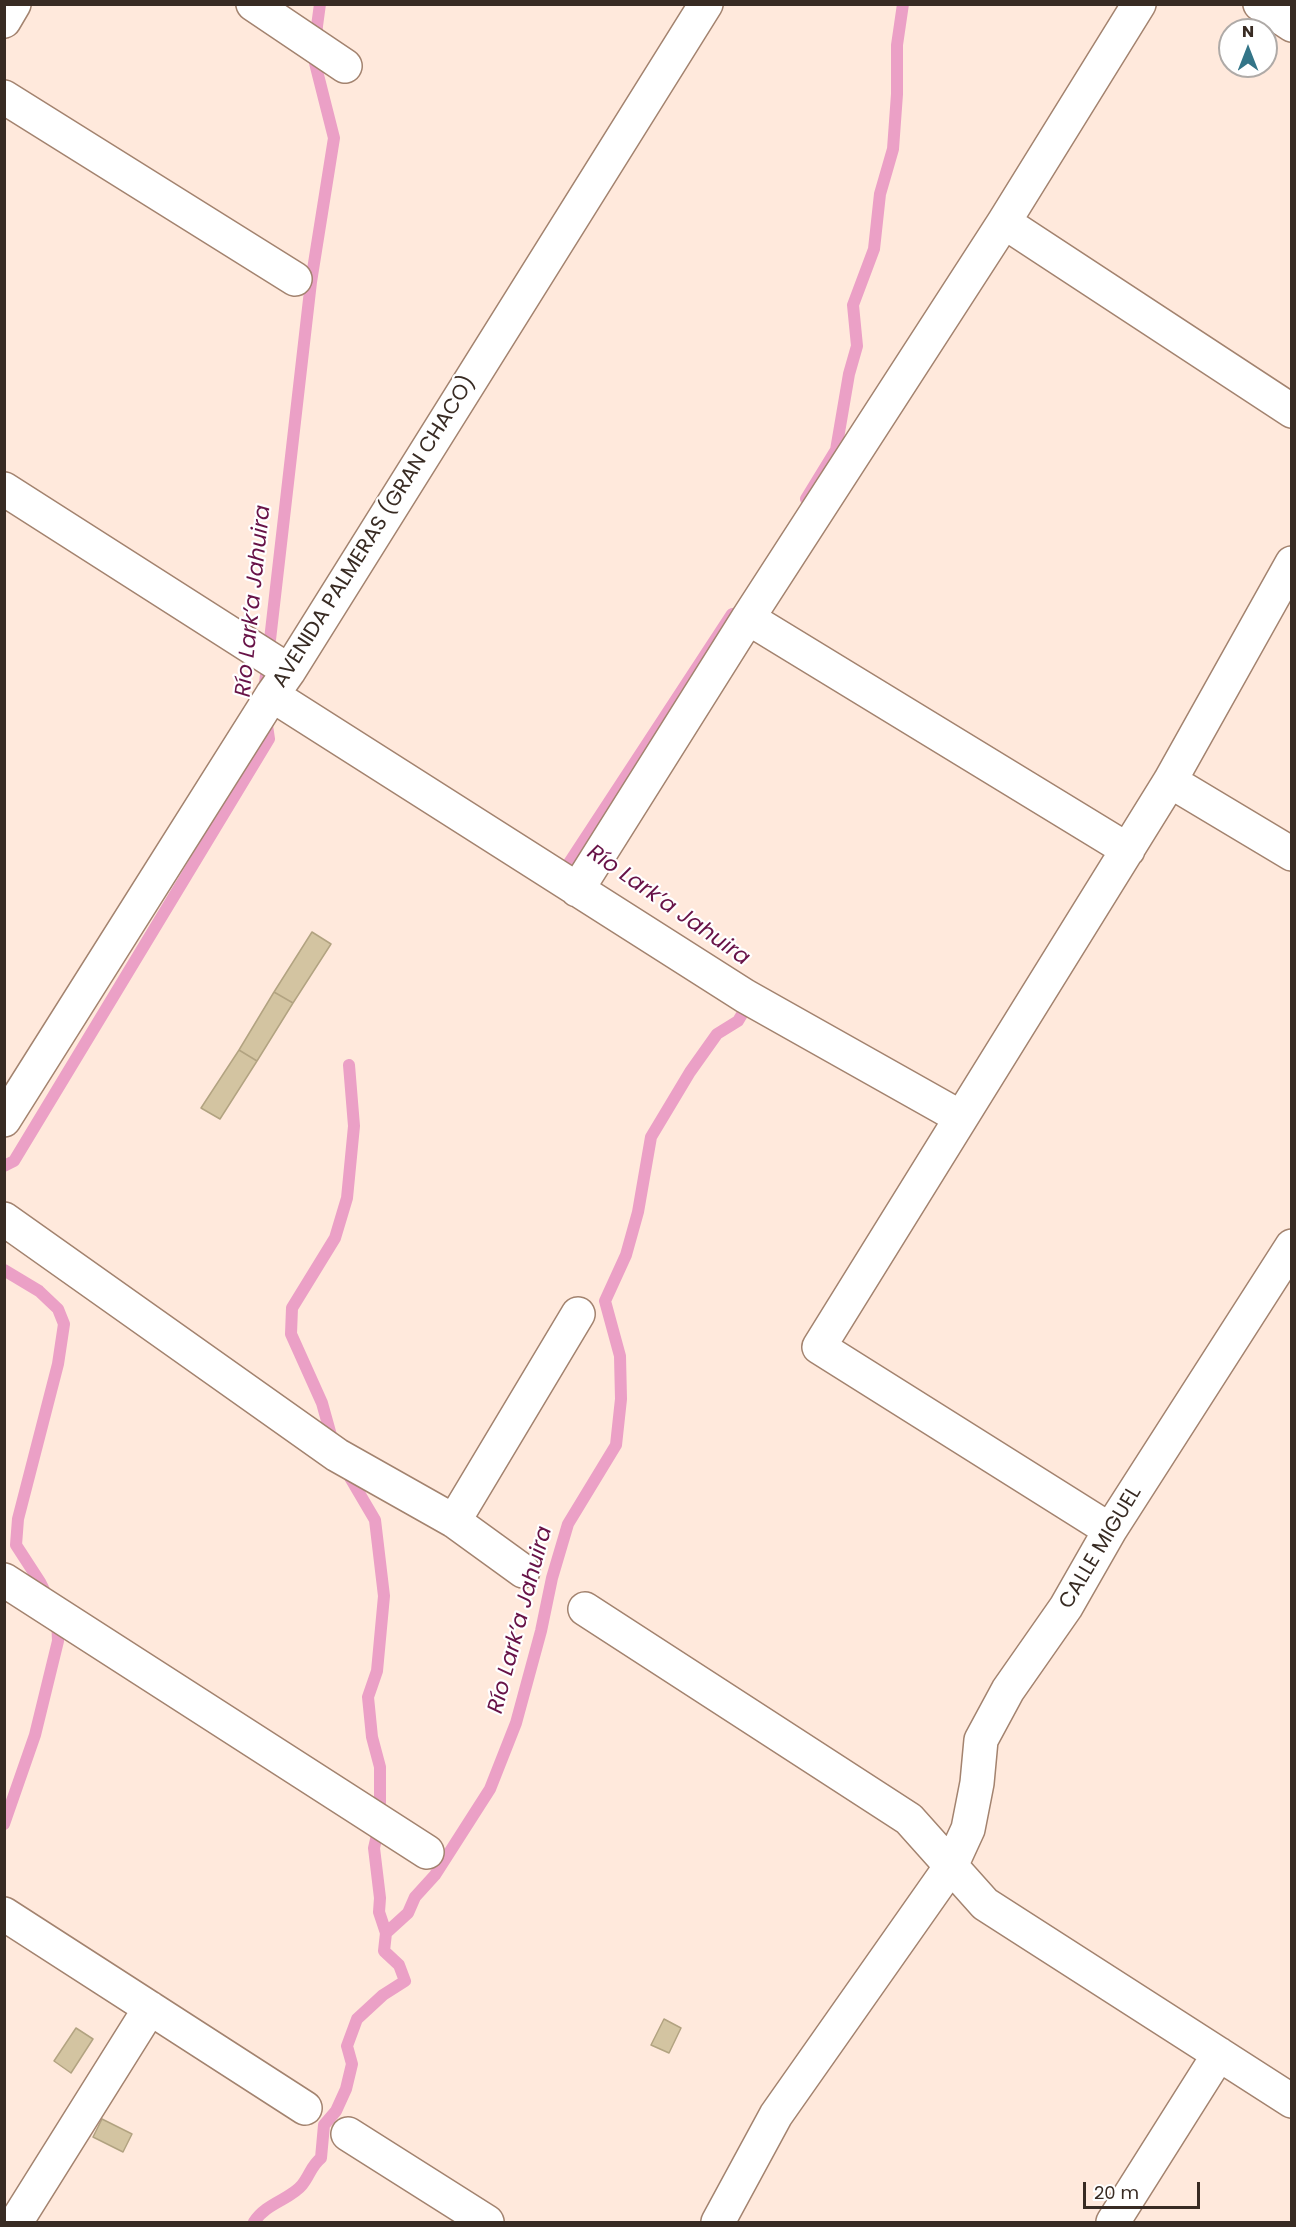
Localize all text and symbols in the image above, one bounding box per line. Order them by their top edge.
north arrow [1218,18,1278,78]
text: N [1242,20,1254,43]
street label: AVENIDA PALMERAS (GRAN CHACO) [268,371,482,693]
water label: Río Lark’a Jahuira [231,504,277,698]
water label: Río Lark’a Jahuira [581,840,755,972]
street label: CALLE MIGUEL [1055,1482,1147,1614]
water label: Río Lark’a Jahuira [483,1523,559,1717]
scale bar [1086,2170,1203,2208]
text: 20 m [1094,2180,1139,2205]

